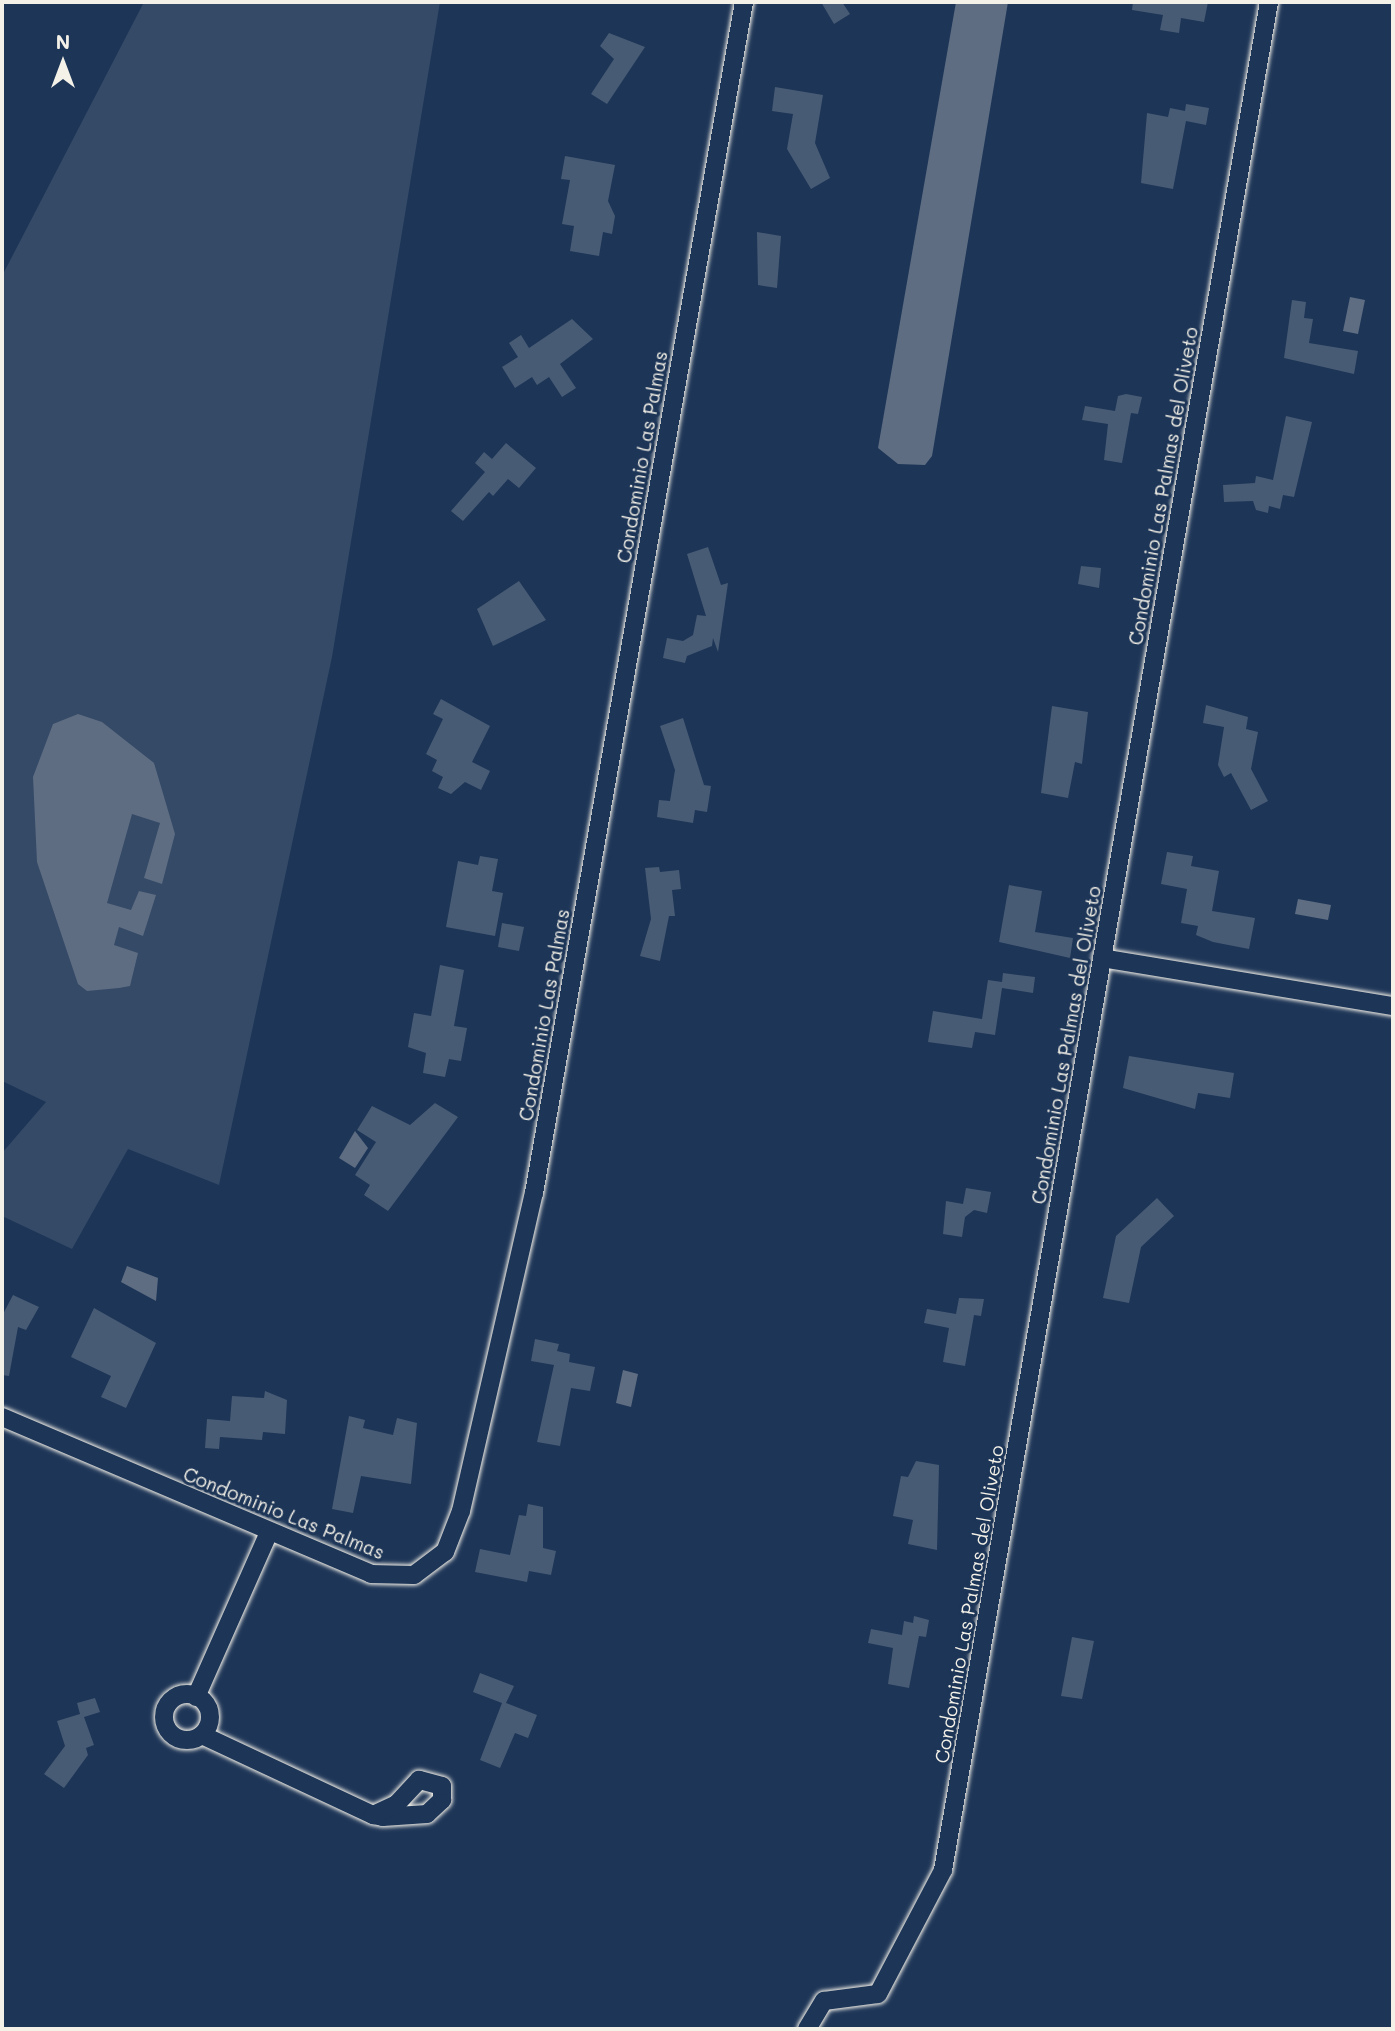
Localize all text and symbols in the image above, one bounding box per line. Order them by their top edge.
north arrow [28,28,98,98]
text: N [56,29,70,54]
street label: Condominio Las Palmas del Oliveto [1124,325,1202,647]
street label: Condominio Las Palmas [612,349,672,565]
street label: Condominio Las Palmas del Oliveto [1027,884,1105,1206]
street label: Condominio Las Palmas [514,907,574,1123]
street label: Condominio Las Palmas del Oliveto [930,1443,1008,1765]
street label: Condominio Las Palmas [180,1462,388,1564]

